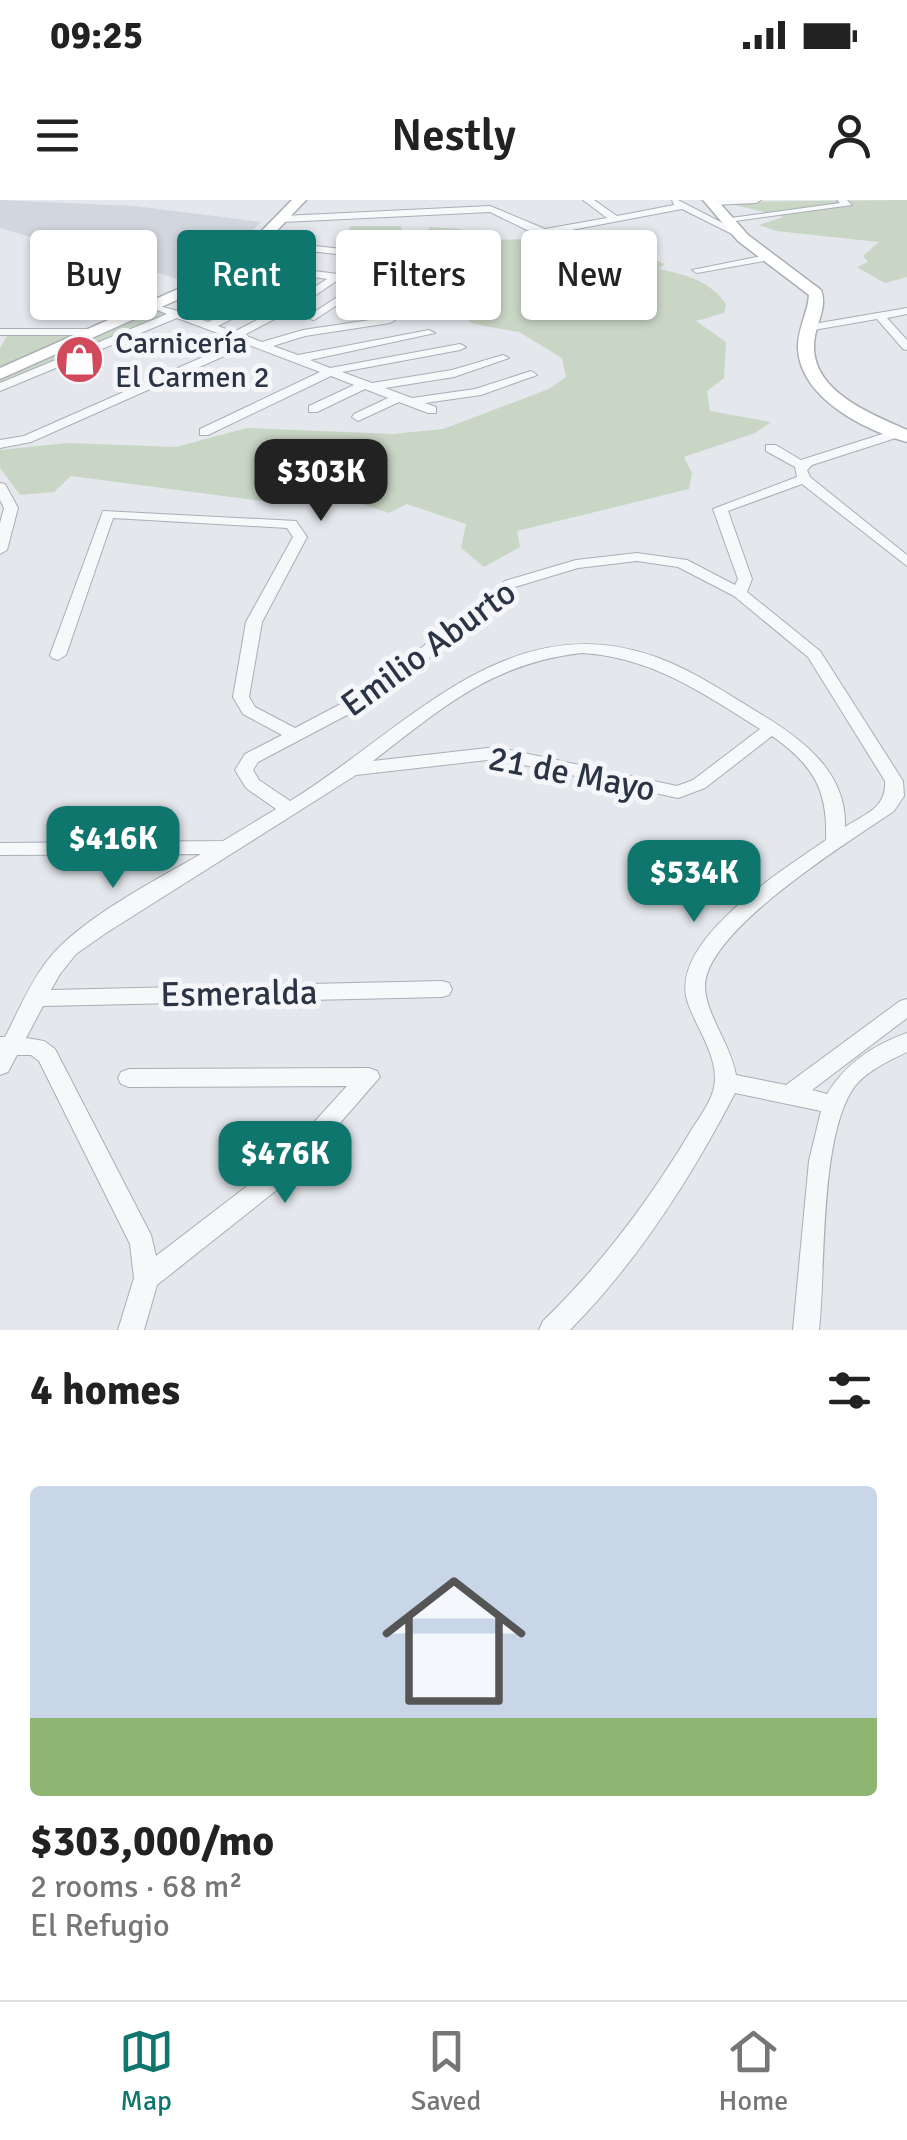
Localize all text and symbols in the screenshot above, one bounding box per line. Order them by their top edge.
text: 09:25 [50,12,143,59]
icon: menu [30,108,85,163]
text: Nestly [391,108,516,163]
icon: person [822,108,877,163]
chip: Buy [30,230,157,320]
chip: Rent [177,230,316,320]
chip: Filters [336,230,501,320]
chip: New [521,230,657,320]
place label: Carnicería El Carmen 2 [115,325,270,396]
shop icon: Carnicería El Carmen 2 [54,334,106,386]
pin: $303K [251,439,391,524]
text: $303K [277,452,365,491]
street label: Emilio Aburto [333,571,524,726]
street label: 21 de Mayo [485,736,659,811]
pin: $416K [43,806,183,891]
text: $416K [69,819,157,858]
pin: $534K [624,840,764,925]
text: $534K [650,853,738,892]
street label: Esmeralda [160,971,318,1016]
pin: $476K [215,1121,355,1206]
text: $476K [241,1134,329,1173]
icon: filters [822,1363,877,1418]
text: 4 homes [30,1365,180,1416]
icon: home [364,1551,544,1731]
text: $303,000/mo [30,1816,274,1867]
text: 2 rooms · 68 m² [30,1867,243,1906]
text: El Refugio [30,1906,170,1945]
tab: Map [119,2024,174,2118]
tab: Saved [411,2024,481,2118]
tab: Home [719,2024,788,2118]

